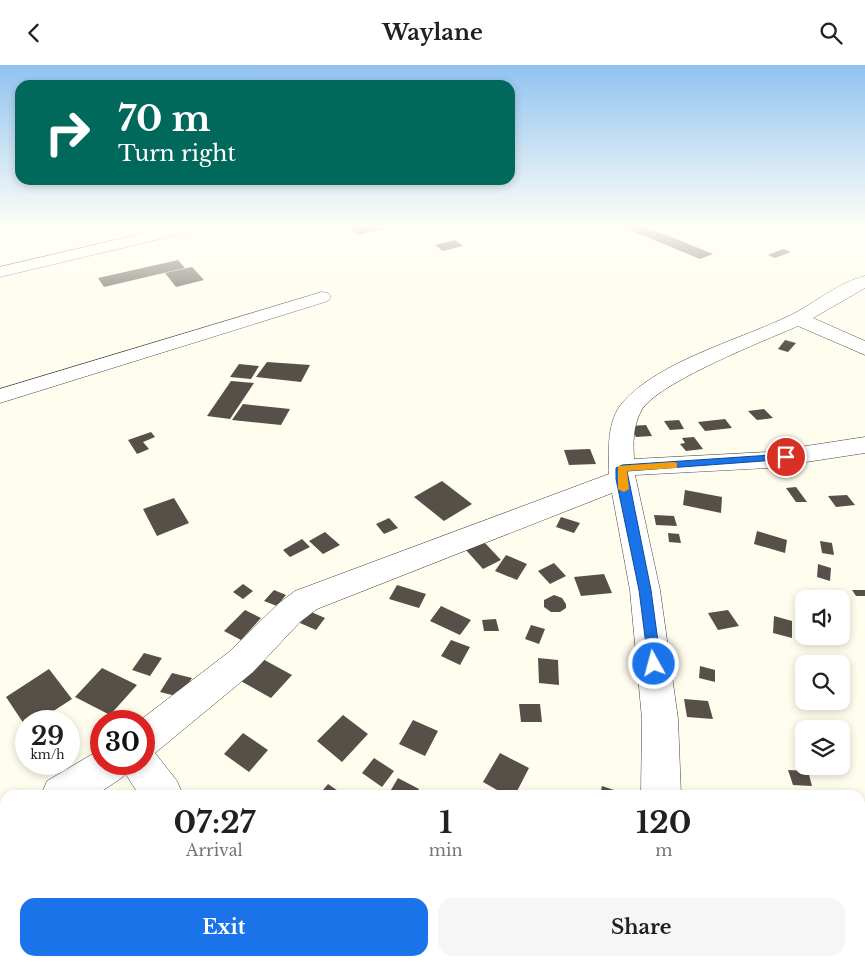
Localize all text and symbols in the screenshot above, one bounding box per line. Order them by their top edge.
icon: back [20,19,48,47]
text: Waylane [382,19,483,46]
icon: search [817,19,845,47]
text: 70 m [118,97,211,140]
icon: right [35,100,100,165]
text: Turn right [118,140,236,167]
pin [765,436,807,478]
icon: arrive [772,443,800,471]
map controls [795,590,850,775]
button: sound [795,590,850,645]
position arrow [627,637,679,689]
button: search [795,655,850,710]
speed limit sign: 30 [90,710,155,775]
button: layers [795,720,850,775]
text: 29 [31,721,64,752]
text: km/h [30,747,65,762]
text: 07:27 [174,804,255,841]
text: 1 [439,804,452,841]
text: 120 [636,804,691,841]
text: Arrival [186,840,243,860]
text: min [429,840,463,860]
text: m [655,840,672,860]
button: Exit [20,898,428,956]
button: Share [438,898,845,956]

